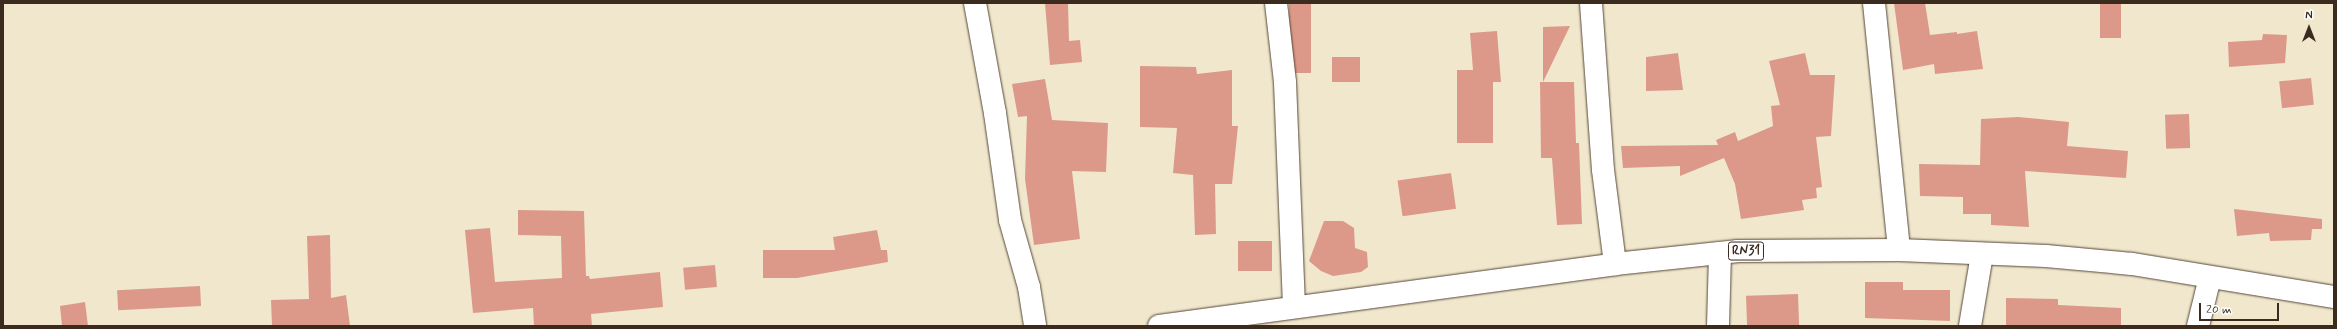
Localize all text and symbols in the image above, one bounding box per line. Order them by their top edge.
north arrow [2289,8,2329,48]
text: N [2305,9,2313,23]
road number: RN31 [1727,240,1765,262]
scale bar [2201,295,2281,321]
text: 20 m [2206,302,2232,318]

